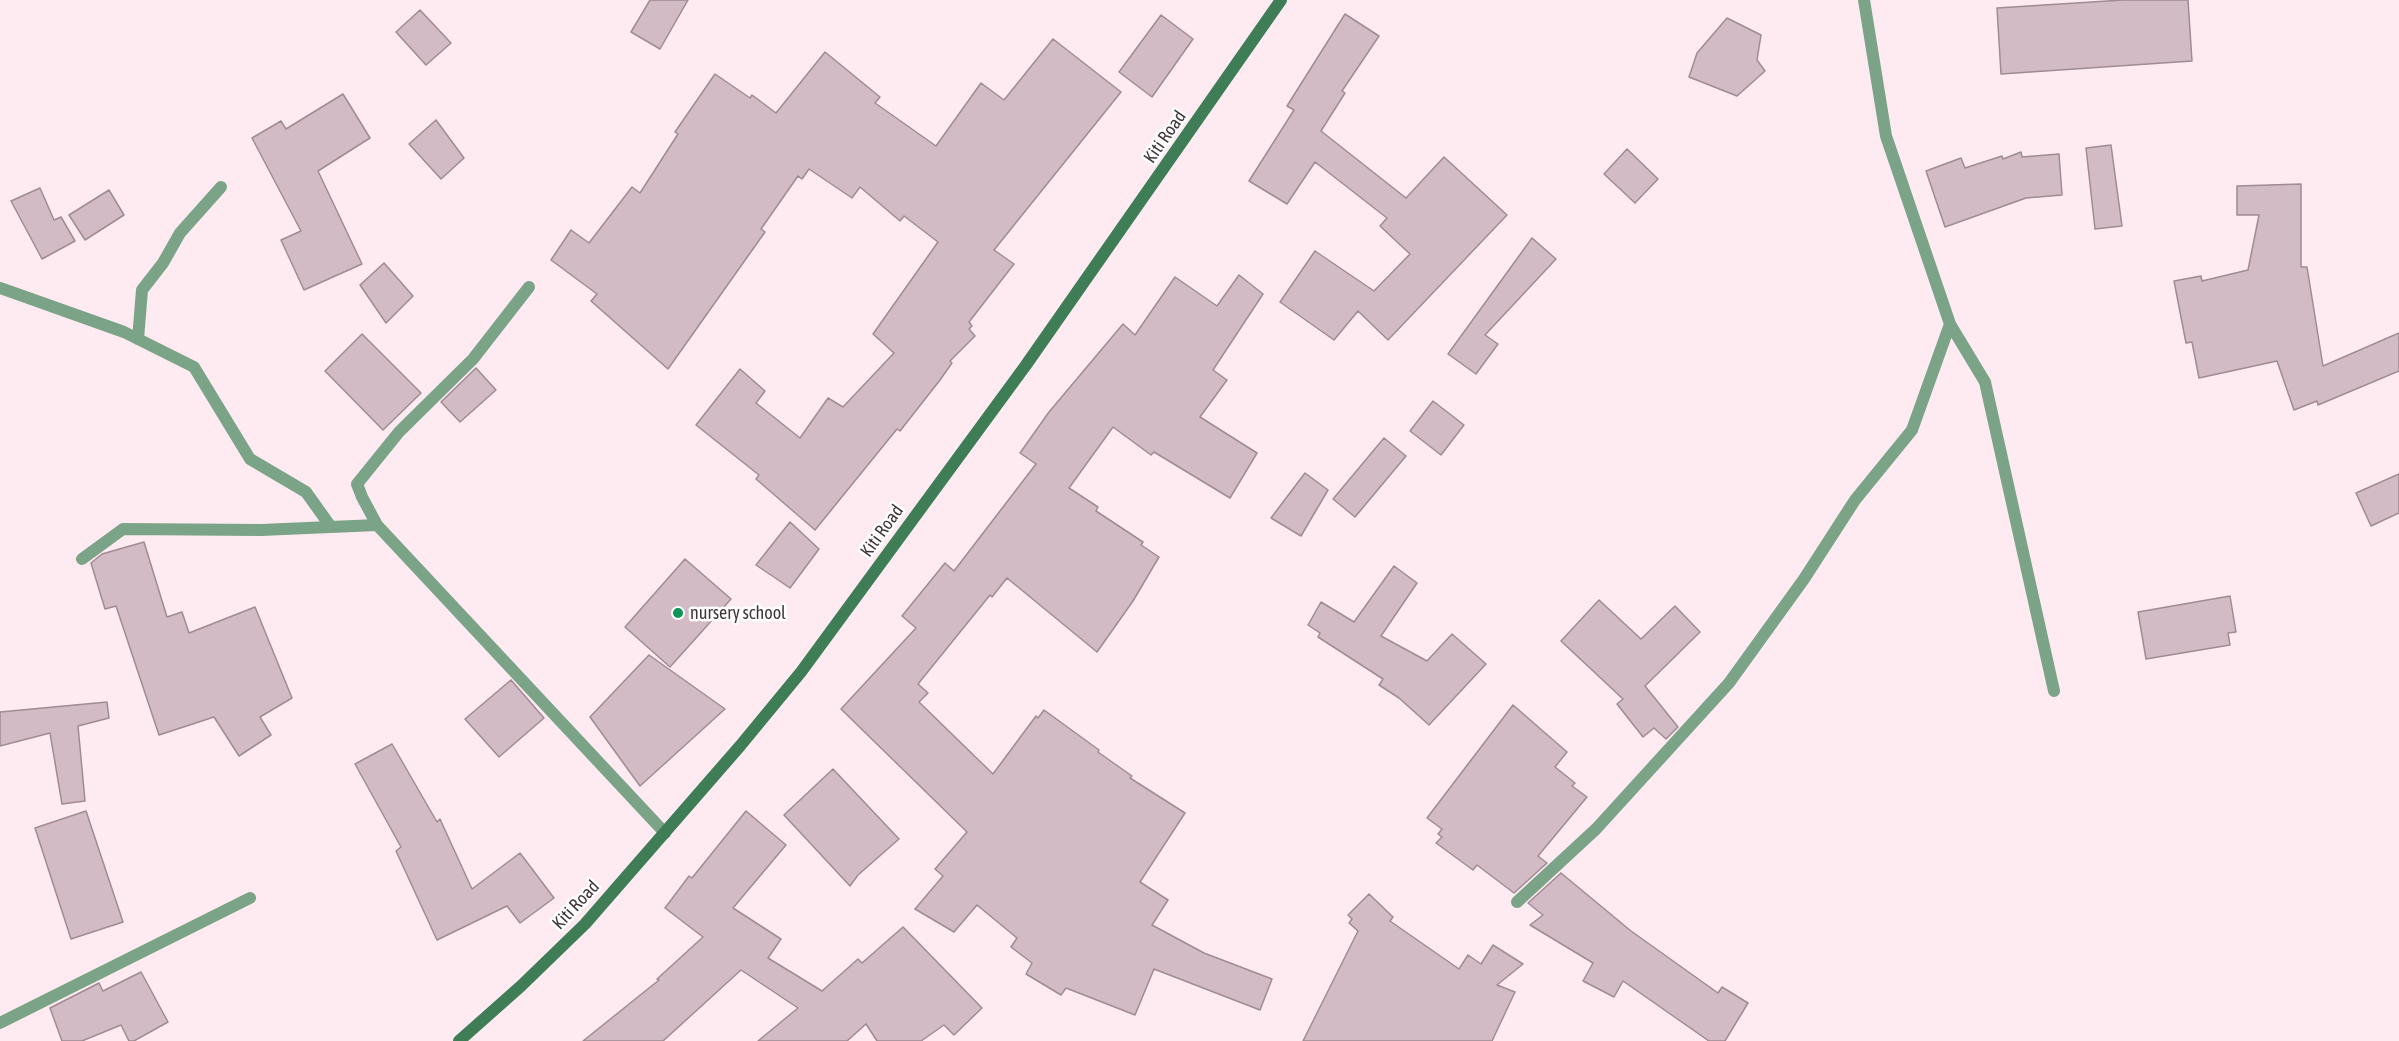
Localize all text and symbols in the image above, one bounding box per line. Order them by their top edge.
street label: Kiti Road [1139,107,1191,167]
street label: Kiti Road [856,501,908,561]
place label: nursery school [690,602,786,624]
marker: nursery school [671,606,685,620]
street label: Kiti Road [548,876,604,934]

